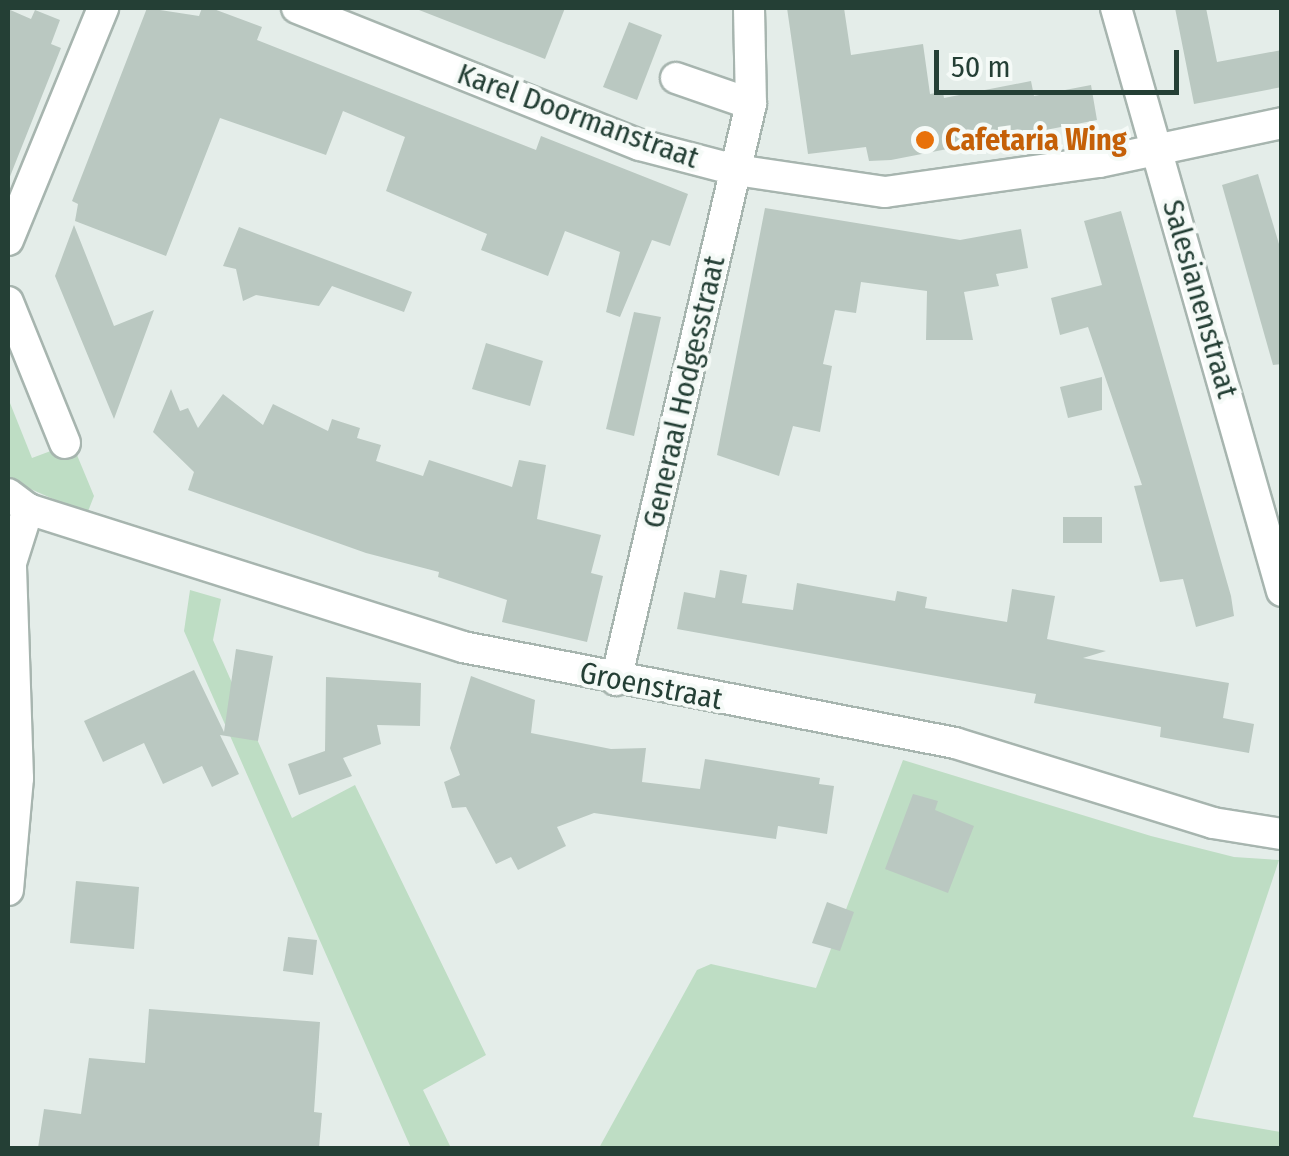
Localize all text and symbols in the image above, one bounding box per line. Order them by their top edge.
scale bar [939,30,1184,92]
text: 50 m [951,49,1011,85]
street label: Karel Doormanstraat [452,56,704,176]
place label: Cafetaria Wing [945,122,1127,158]
marker: Cafetaria Wing [914,129,936,151]
street label: Salesianenstraat [1154,196,1246,402]
street label: Generaal Hodgesstraat [635,252,733,532]
street label: Groenstraat [577,655,725,717]

